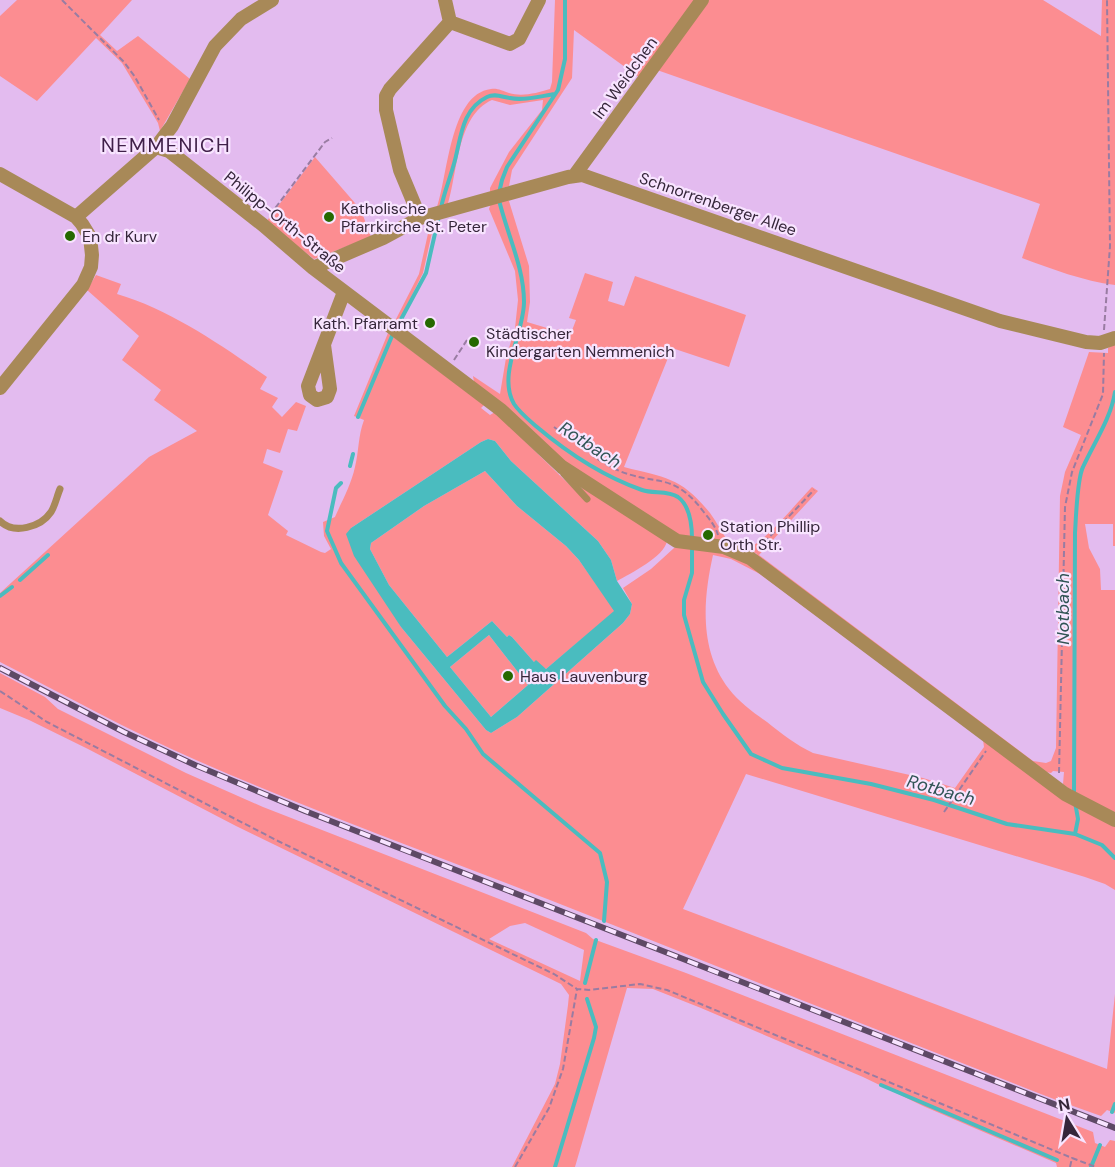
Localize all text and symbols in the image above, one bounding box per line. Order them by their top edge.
street label: Im Weidchen [588,33,662,123]
district label: NEMMENICH [101,132,231,158]
street label: Philipp-Orth-Straße [220,166,350,278]
street label: Schnorrenberger Allee [637,167,799,241]
place label: Katholische Pfarrkirche St. Peter [341,198,487,237]
marker: Katholische Pfarrkirche St. Peter [322,210,336,224]
place label: En dr Kurv [82,226,158,247]
marker: En dr Kurv [63,229,77,243]
place label: Kath. Pfarramt [313,313,418,334]
marker: Kath. Pfarramt [423,316,437,330]
place label: Städtischer Kindergarten Nemmenich [486,323,674,362]
marker: Städtischer Kindergarten Nemmenich [467,335,481,349]
water label: Rotbach [554,416,626,474]
place label: Station Phillip Orth Str. [720,516,820,555]
marker: Station Phillip Orth Str. [701,528,715,542]
water label: Notbach [1051,573,1075,645]
place label: Haus Lauvenburg [520,666,648,687]
marker: Haus Lauvenburg [501,669,515,683]
water label: Rotbach [904,769,978,811]
north arrow [1037,1089,1097,1149]
text: N [1057,1093,1072,1116]

